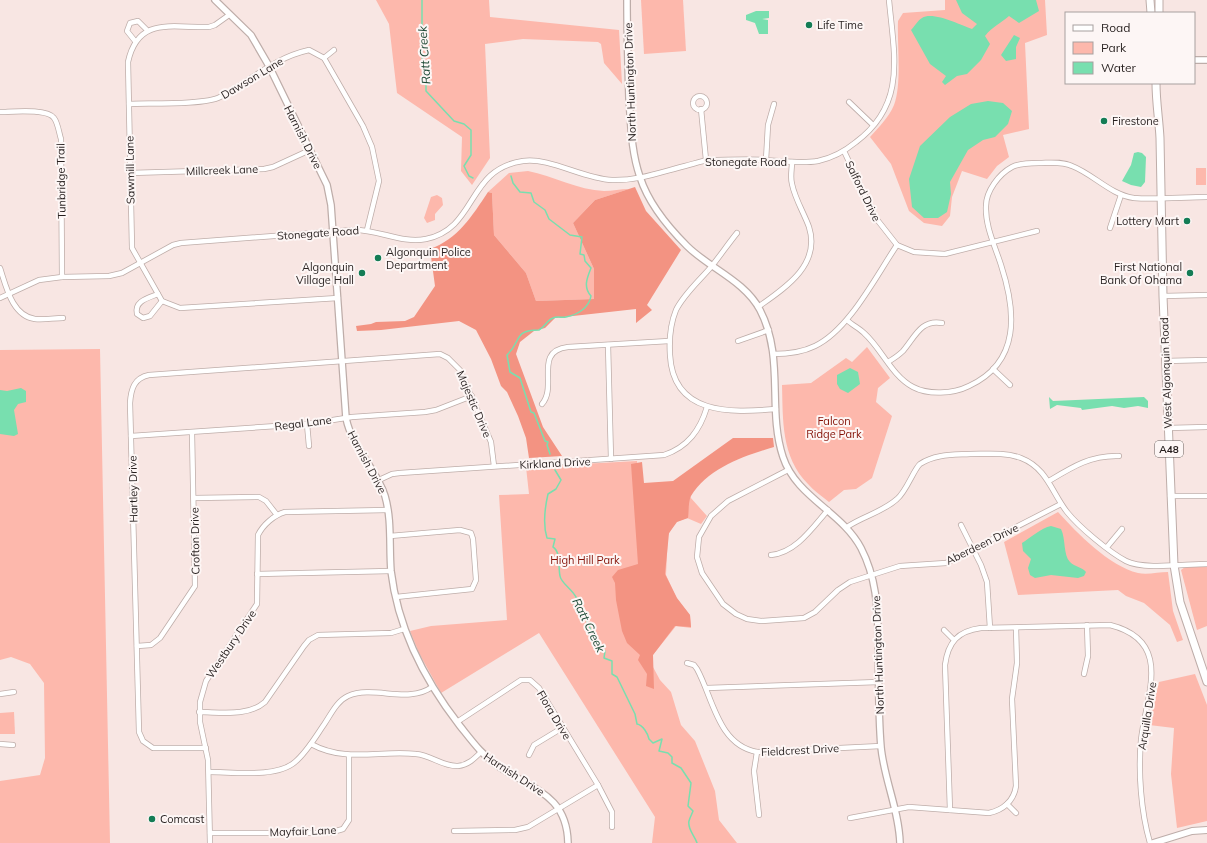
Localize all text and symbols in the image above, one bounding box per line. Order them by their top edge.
legend [1065,12,1195,84]
place label: Life Time [817,18,863,32]
marker: Life Time [804,20,814,30]
text: Road [1101,20,1130,35]
street label: North Huntington Drive [621,22,639,142]
water label: Ratt Creek [414,24,434,85]
text: Park [1101,40,1127,55]
street label: Dawson Lane [218,54,286,102]
text: Water [1101,60,1137,75]
street label: Harnish Drive [281,103,325,171]
place label: Firestone [1112,114,1159,128]
marker: Firestone [1099,116,1109,126]
street label: Sawmill Lane [122,136,138,204]
street label: Tunbridge Trail [53,143,69,219]
street label: Stonegate Road [705,155,787,169]
street label: Salford Drive [842,158,884,224]
street label: Millcreek Lane [186,162,258,178]
place label: Lottery Mart [1116,214,1179,228]
marker: Lottery Mart [1182,216,1192,226]
street label: Stonegate Road [277,223,359,243]
place label: Algonquin Police Department [386,245,471,272]
marker: Algonquin Police Department [373,253,383,263]
place label: Algonquin Village Hall [296,260,354,287]
place label: First National Bank Of Ohama [1100,260,1182,287]
marker: Algonquin Village Hall [357,268,367,278]
marker: First National Bank Of Ohama [1185,268,1195,278]
street label: West Algonquin Road [1157,317,1175,429]
street label: Majestic Drive [454,368,494,440]
street label: Regal Lane [274,413,332,433]
park label: Falcon Ridge Park [806,414,862,441]
street label: Harnish Drive [345,428,389,496]
road number: A48 [1155,441,1183,457]
street label: Kirkland Drive [519,454,591,472]
street label: Hartley Drive [125,455,141,523]
street label: Crofton Drive [187,507,203,575]
street label: Aberdeen Drive [943,520,1021,568]
park label: High Hill Park [550,553,620,567]
water label: Ratt Creek [569,595,609,655]
street label: North Huntington Drive [869,595,887,715]
street label: Westbury Drive [203,607,259,681]
street label: Arquilla Drive [1135,681,1159,751]
street label: Flora Drive [534,688,574,742]
street label: Fieldcrest Drive [761,741,839,759]
street label: Harnish Drive [481,749,547,799]
place label: Comcast [160,812,204,826]
marker: Comcast [147,814,157,824]
street label: Mayfair Lane [269,823,337,839]

